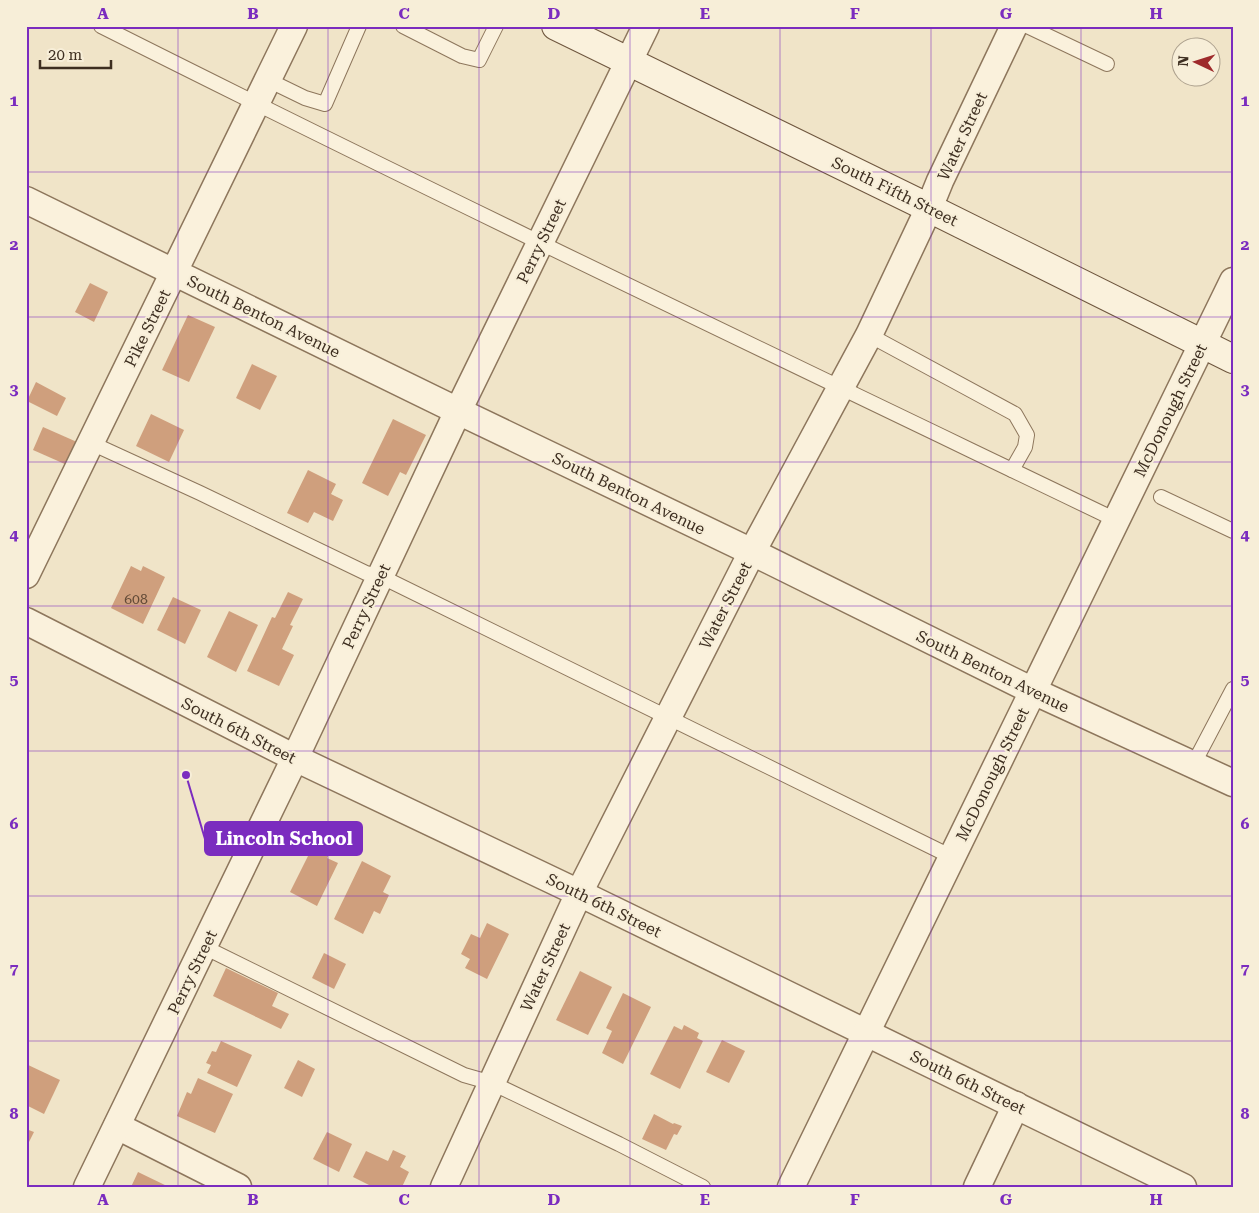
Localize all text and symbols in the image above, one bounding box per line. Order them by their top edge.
text: A [97,4,109,23]
text: B [247,4,259,23]
text: C [398,4,410,23]
text: D [548,4,561,23]
text: E [700,4,710,23]
text: F [850,4,860,23]
text: G [1000,4,1013,23]
text: H [1149,4,1163,23]
scale bar [40,38,111,70]
north arrow [1172,38,1222,88]
text: 20 m [48,46,83,64]
text: N [1175,55,1191,67]
street label: Water Street [934,89,991,183]
text: 1 [10,91,19,110]
text: 1 [1241,91,1250,110]
street label: South Fifth Street [829,153,961,230]
street label: Perry Street [513,196,570,287]
text: 2 [10,235,19,254]
text: 2 [1241,235,1250,254]
street label: South Benton Avenue [184,271,343,362]
street label: Pike Street [121,286,174,370]
street label: McDonough Street [1130,341,1211,480]
text: 3 [10,380,19,399]
text: 3 [1241,380,1250,399]
street label: South Benton Avenue [549,448,708,539]
text: 4 [10,525,19,544]
text: 4 [1241,525,1250,544]
street label: Water Street [695,558,756,652]
street label: Perry Street [338,561,394,652]
house number: 608 [124,591,148,607]
street label: South Benton Avenue [913,626,1072,717]
text: 5 [10,670,19,689]
text: 5 [1241,670,1250,689]
street label: South 6th Street [179,693,299,767]
street label: McDonough Street [952,705,1033,844]
text: 6 [10,814,19,833]
text: 6 [1241,814,1250,833]
callout: Lincoln School [205,822,362,855]
text: Lincoln School [215,828,353,849]
street label: South 6th Street [543,869,664,942]
street label: Water Street [517,920,574,1014]
street label: Perry Street [164,927,221,1018]
text: 7 [10,959,19,978]
text: 7 [1241,959,1250,978]
street label: South 6th Street [907,1046,1028,1119]
text: 8 [10,1104,19,1123]
text: 8 [1241,1104,1250,1123]
text: A [97,1190,109,1209]
text: B [247,1190,259,1209]
text: C [398,1190,410,1209]
text: D [548,1190,561,1209]
text: E [700,1190,710,1209]
text: F [850,1190,860,1209]
text: G [1000,1190,1013,1209]
text: H [1149,1190,1163,1209]

